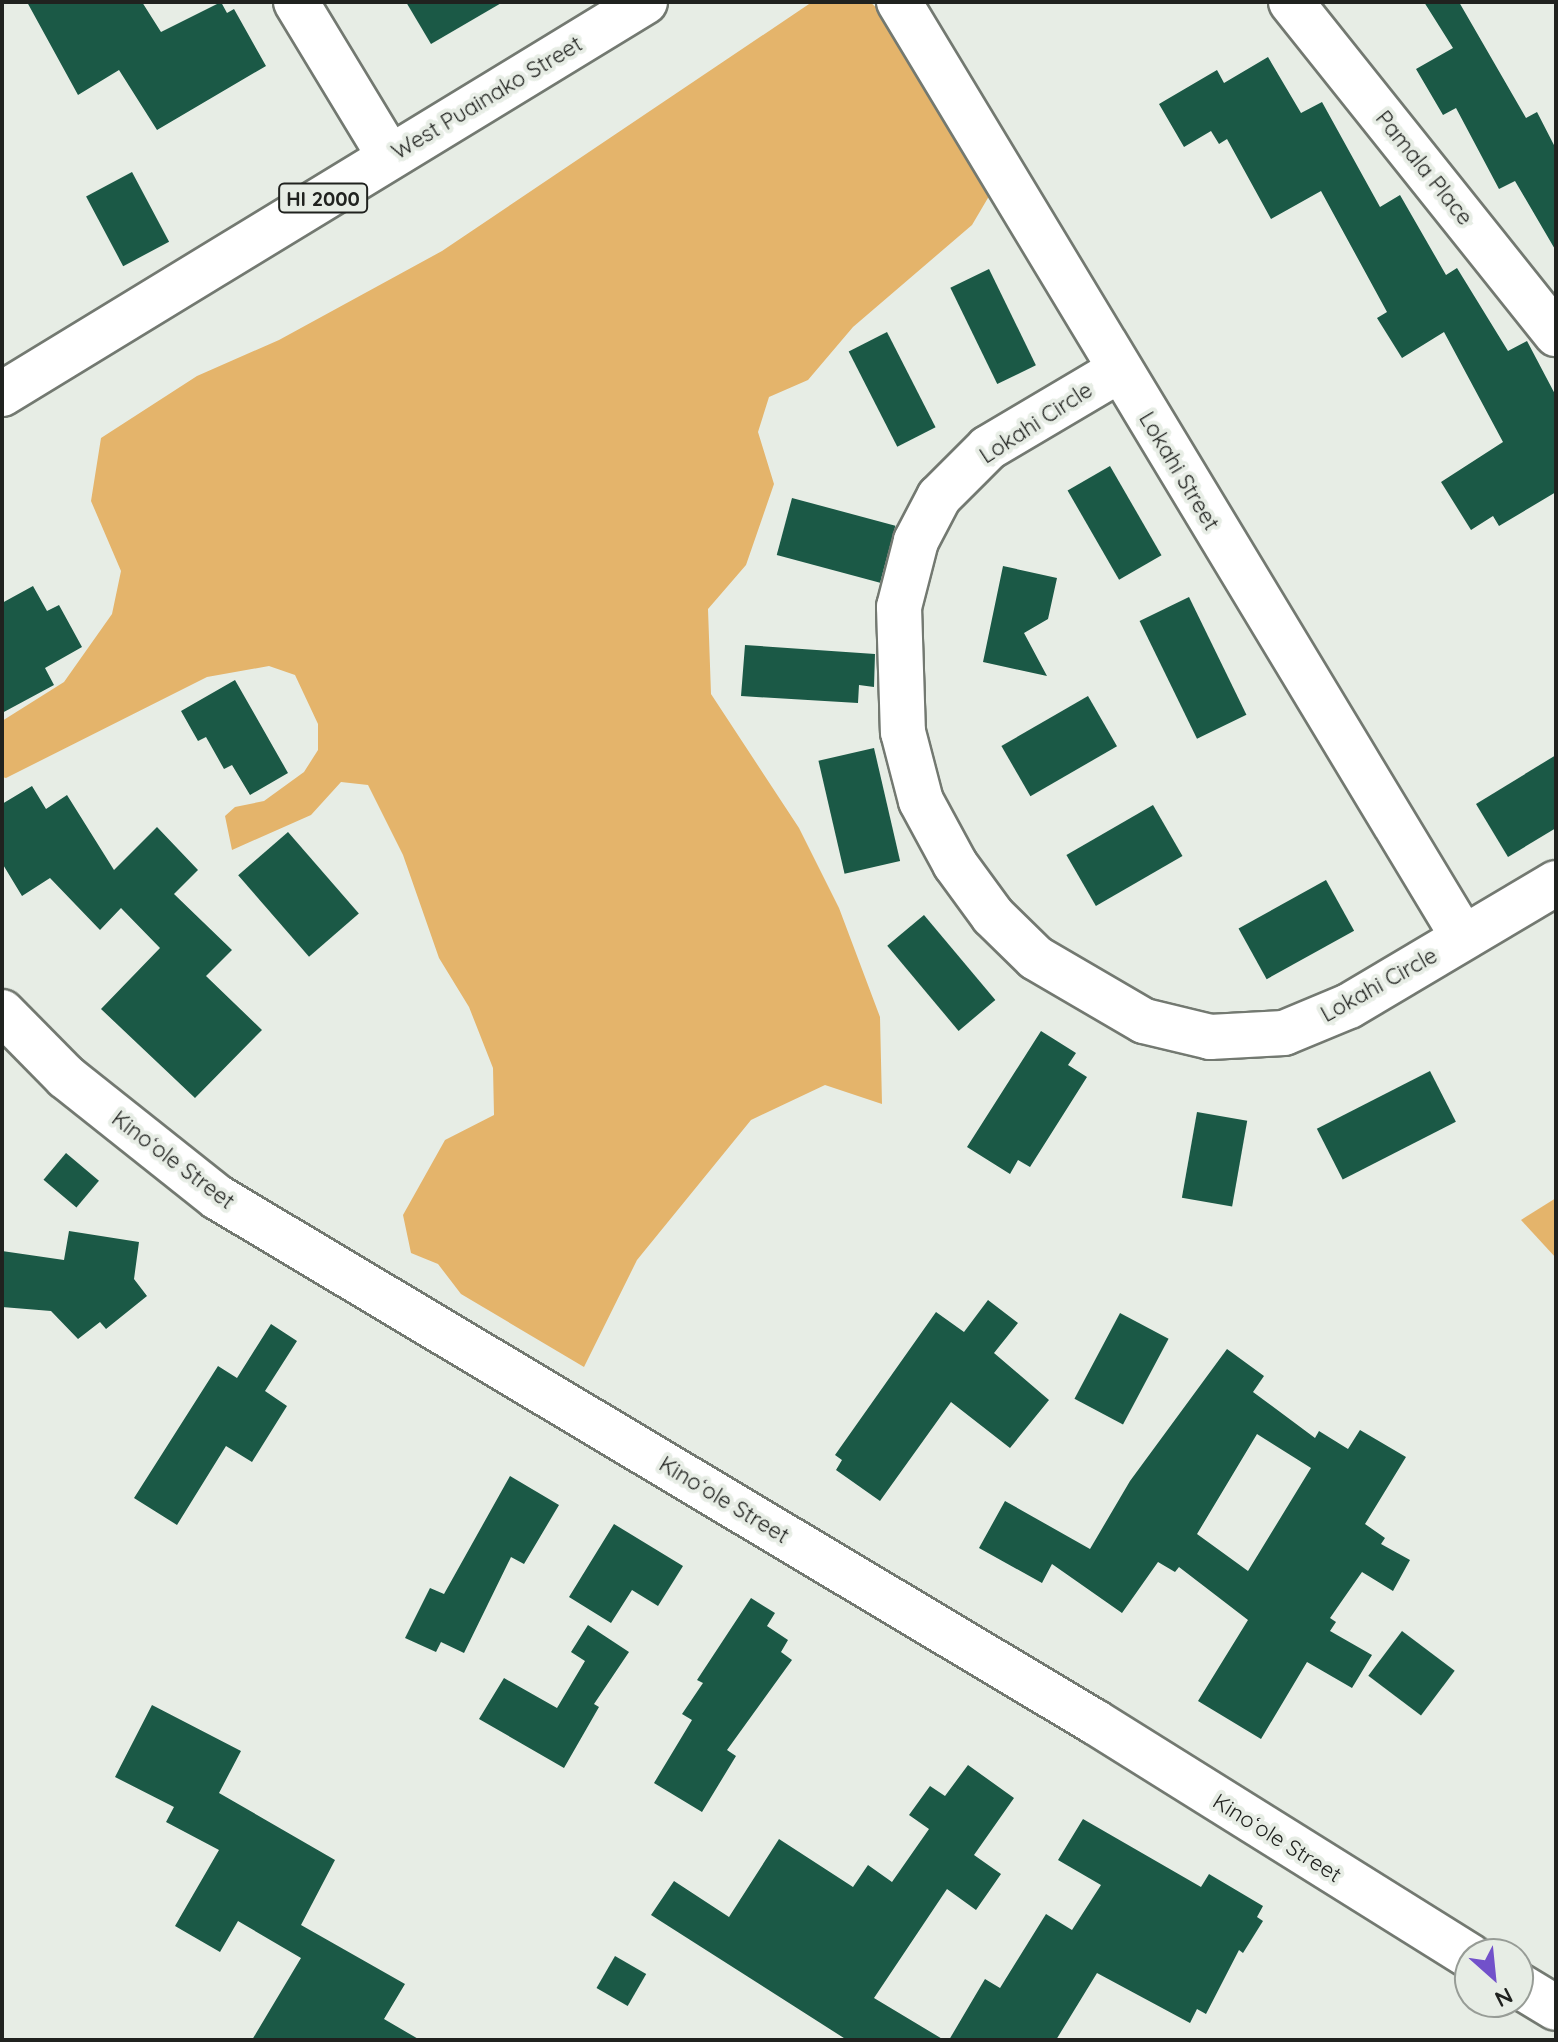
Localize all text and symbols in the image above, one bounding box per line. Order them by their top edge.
street label: West Puainako Street [387,31,587,165]
street label: Pamala Place [1370,106,1478,230]
road number: HI 2000 [277,182,369,214]
street label: Lokahi Circle [975,377,1097,469]
street label: Lokahi Street [1133,407,1225,535]
street label: Lokahi Circle [1316,942,1442,1028]
street label: Kinoʻole Street [107,1105,239,1215]
street label: Kinoʻole Street [654,1451,794,1549]
street label: Kinoʻole Street [1208,1788,1346,1888]
north arrow [1454,1938,1534,2018]
text: N [1490,1981,1518,2014]

